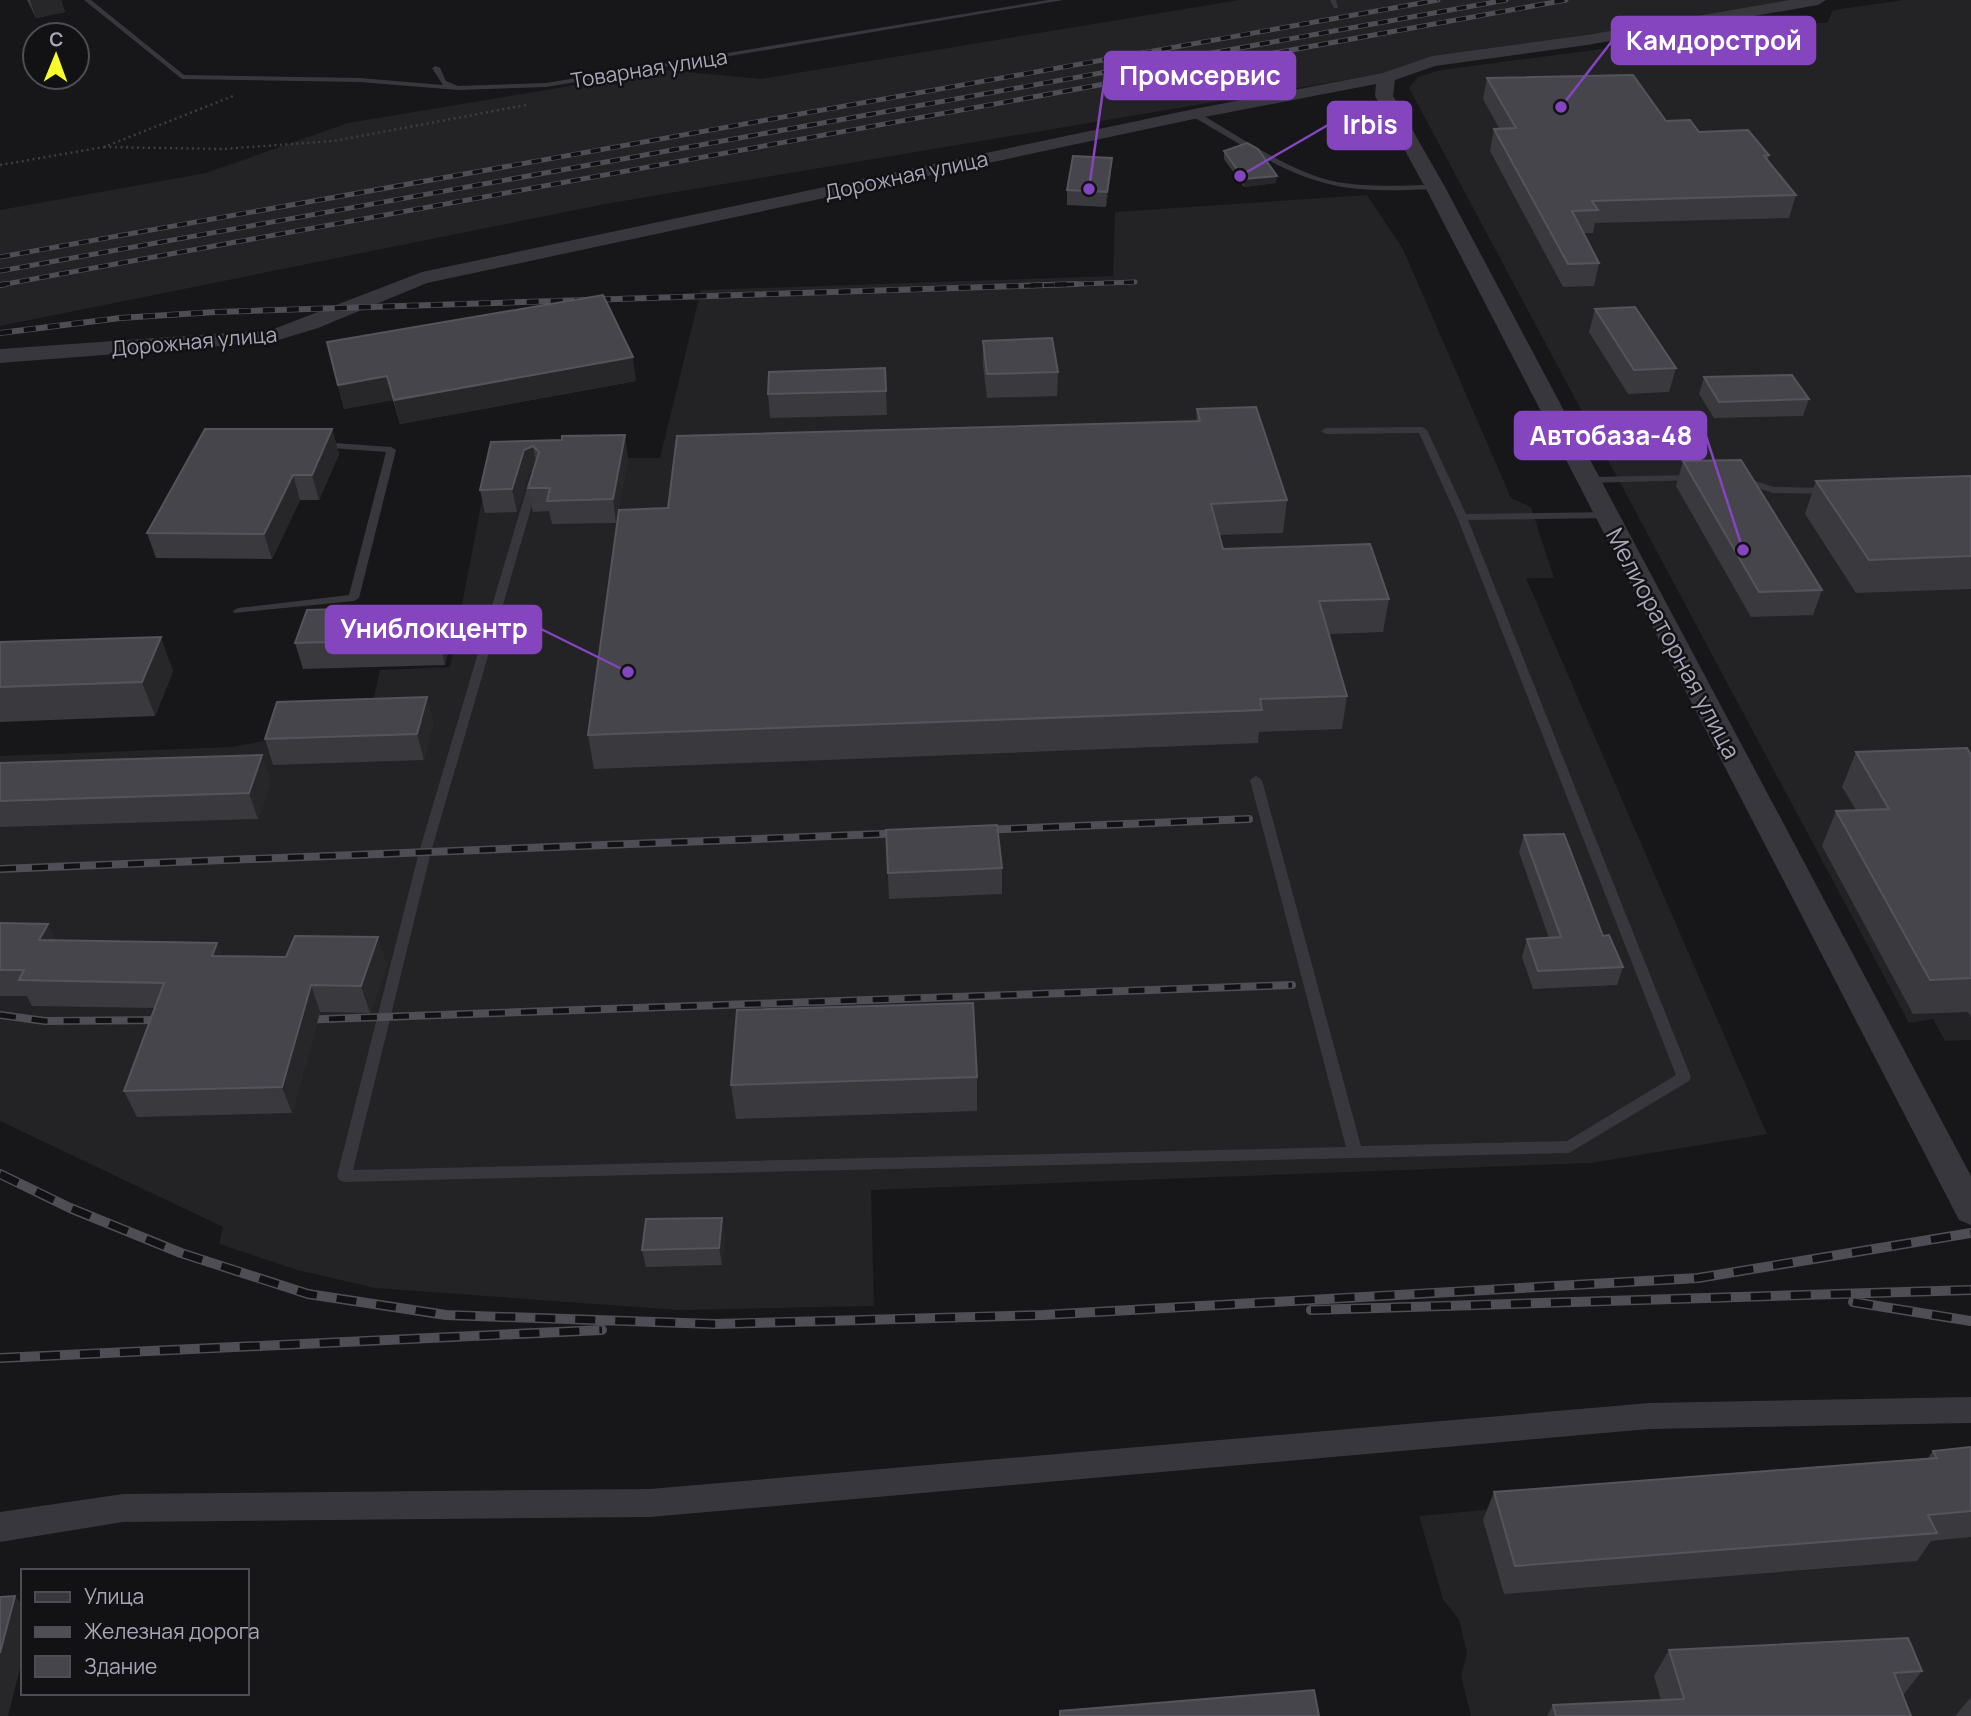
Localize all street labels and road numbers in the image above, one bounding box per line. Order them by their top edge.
street label: Товарная улица [569,42,729,94]
street label: Дорожная улица [822,144,990,206]
street label: Дорожная улица [110,320,278,362]
street label: Мелиораторная улица [1599,522,1749,764]

